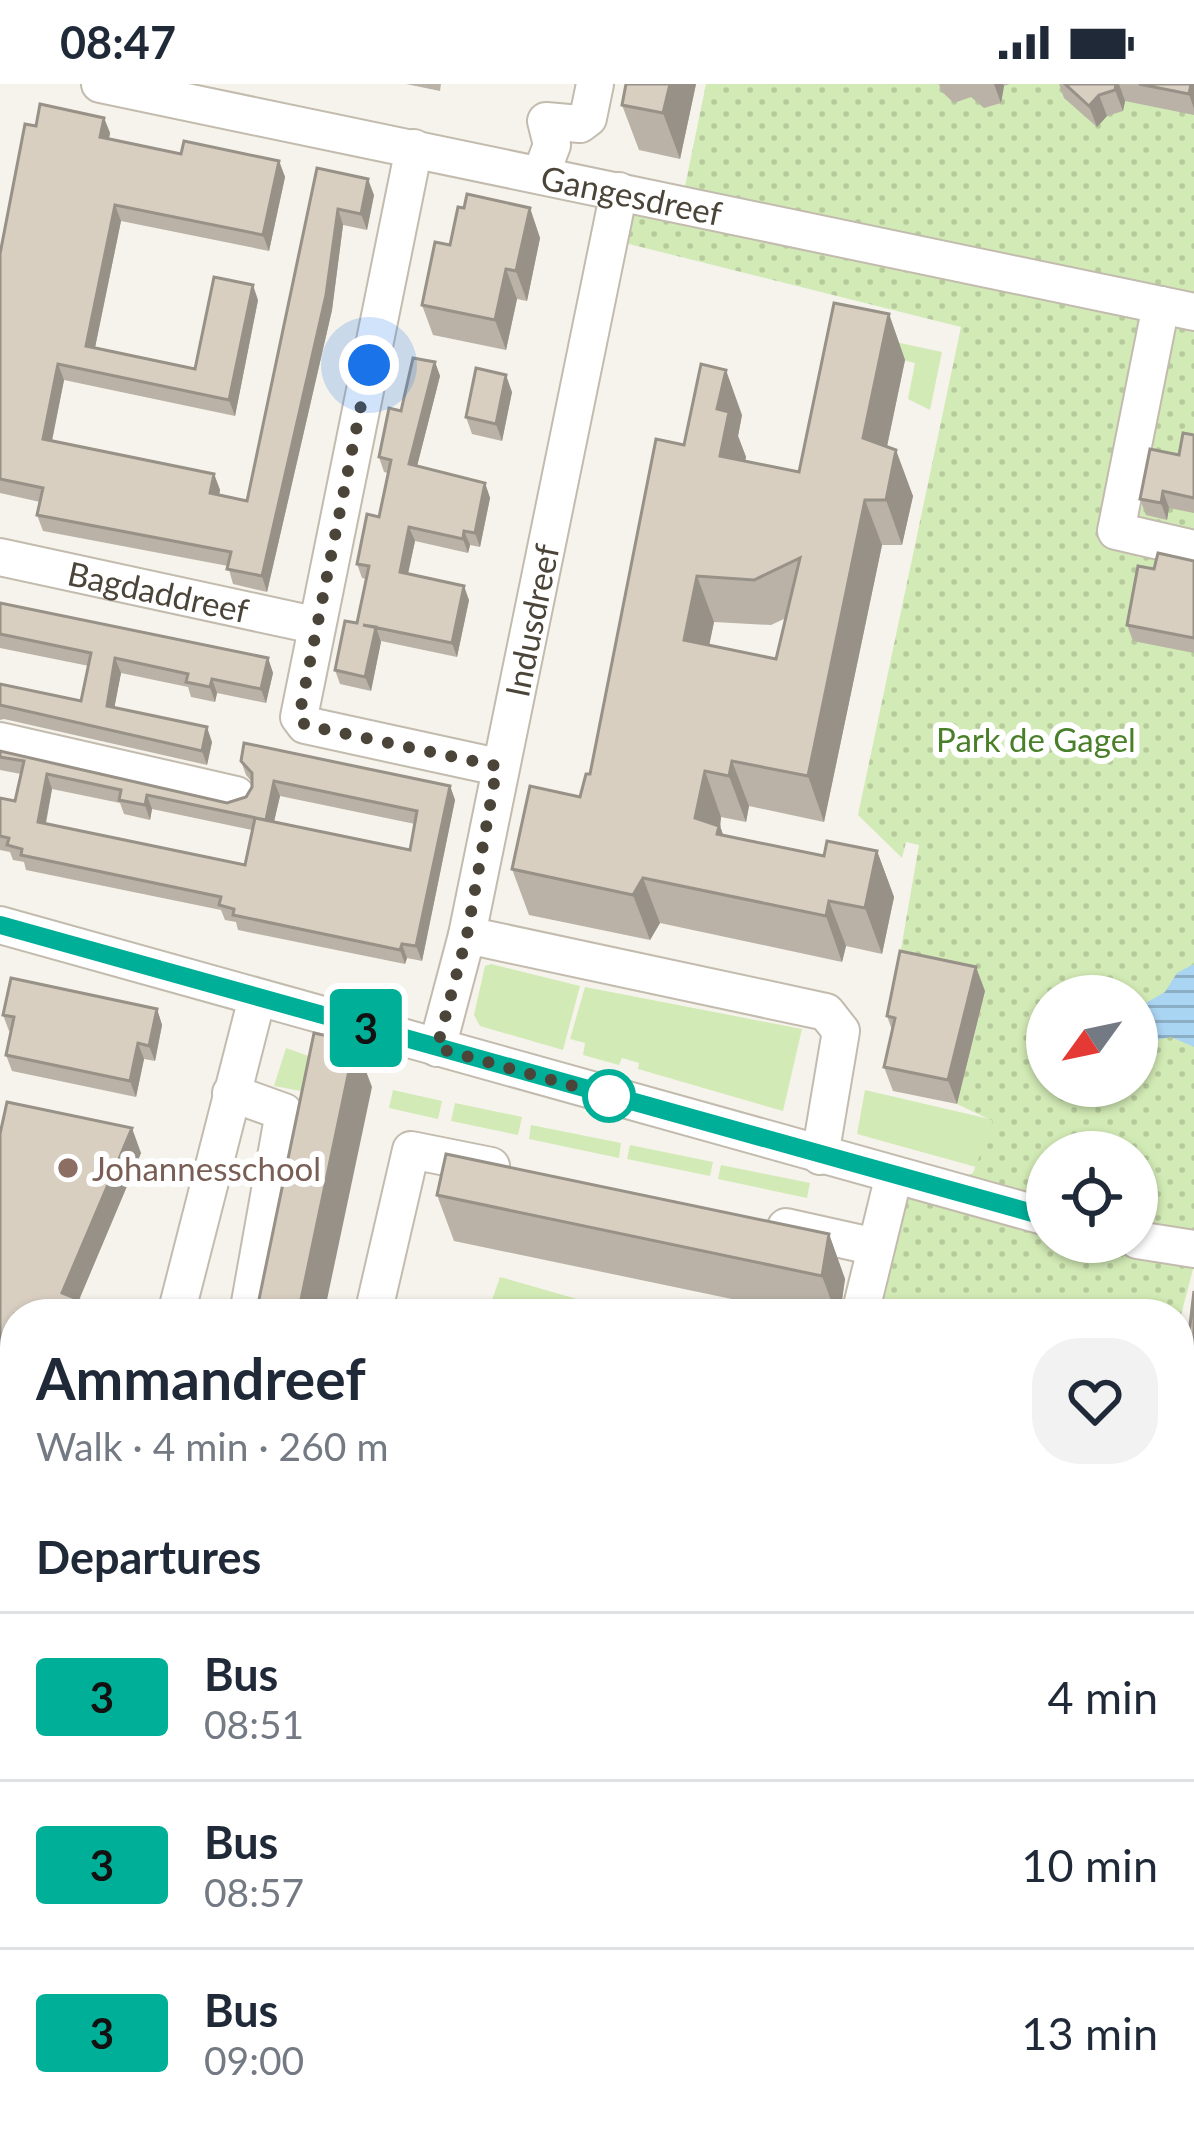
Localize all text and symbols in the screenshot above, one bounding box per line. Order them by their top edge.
text: 08:47 [60,15,176,69]
street label: Gangesdreef [538,156,726,233]
your location [339,335,399,395]
street label: Indusdreef [496,540,566,700]
street label: Bagdaddreef [64,552,253,630]
park label: Park de Gagel [936,719,1136,759]
north arrow [1026,975,1158,1107]
map controls [1026,975,1158,1263]
line badge: 3 [327,989,405,1067]
text: 3 [354,1003,378,1053]
unlabelled marker [584,1071,634,1121]
button: locate [1026,1131,1158,1263]
place label: Johannesschool [92,1148,321,1188]
marker: Johannesschool [55,1155,81,1181]
button: heart [1032,1338,1158,1464]
text: Ammandreef [36,1344,366,1412]
text: Walk · 4 min · 260 m [36,1423,389,1469]
text: Departures [36,1530,261,1584]
text: Bus [204,1647,278,1701]
text: 4 min [1047,1670,1158,1724]
text: 3 [90,1672,114,1722]
text: 08:51 [204,1701,304,1747]
text: Bus [204,1815,278,1869]
text: 10 min [1021,1838,1158,1892]
text: 3 [90,1840,114,1890]
text: 08:57 [204,1869,304,1915]
text: Bus [204,1983,278,2037]
text: 13 min [1021,2006,1158,2060]
text: 3 [90,2008,114,2058]
text: 09:00 [204,2037,304,2083]

